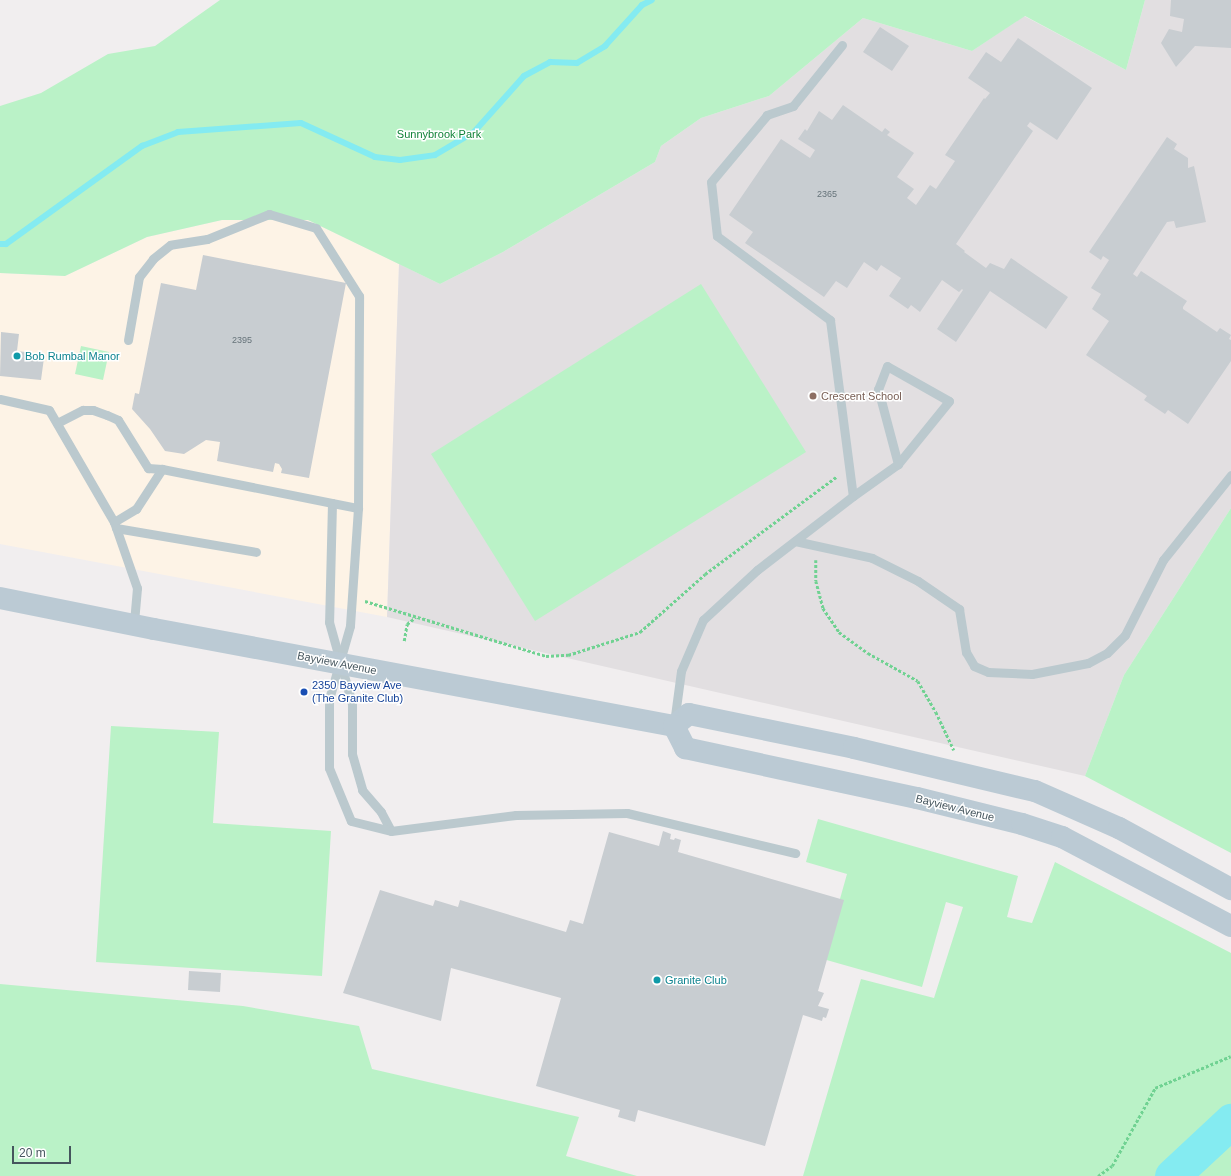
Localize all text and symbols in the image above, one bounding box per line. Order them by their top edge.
park label: Sunnybrook Park [397,127,481,141]
house number: 2365 [817,189,837,199]
house number: 2395 [232,335,252,345]
place label: Bob Rumbal Manor [25,349,120,363]
marker: Bob Rumbal Manor [12,351,22,361]
place label: Crescent School [821,389,902,403]
marker: Crescent School [808,391,818,401]
street label: Bayview Avenue [296,649,378,677]
place label: 2350 Bayview Ave (The Granite Club) [312,679,403,705]
marker: 2350 Bayview Ave (The Granite Club) [299,687,309,697]
street label: Bayview Avenue [914,792,996,824]
place label: Granite Club [665,973,727,987]
marker: Granite Club [652,975,662,985]
scale bar [14,1138,73,1164]
text: 20 m [19,1146,46,1160]

